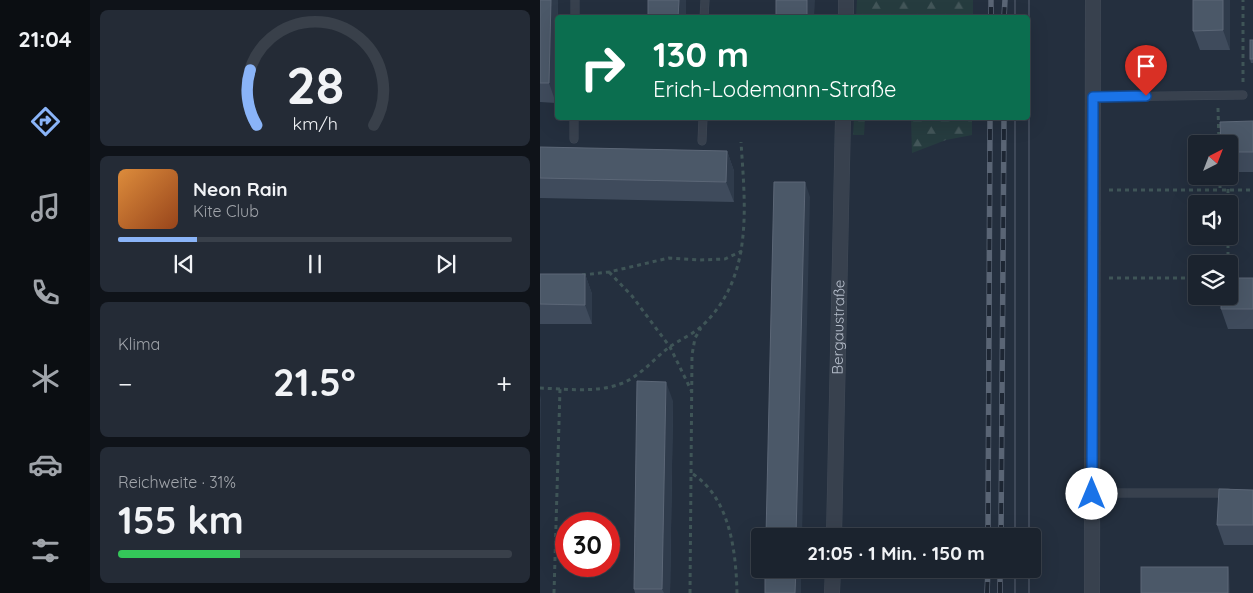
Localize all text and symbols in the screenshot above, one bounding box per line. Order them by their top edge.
text: 21:04 [18,25,72,53]
text: 130 m [653,32,749,76]
icon: right [570,35,635,100]
pin [1125,45,1167,96]
text: 28 [286,52,344,117]
icon: arrive [1132,52,1160,80]
text: Erich-Lodemann-Straße [653,75,896,103]
icon: directions [28,104,63,139]
text: km/h [292,112,338,134]
north arrow [1188,135,1238,185]
map controls [1188,135,1238,305]
text: Neon Rain [193,177,288,201]
icon: music [28,190,63,225]
button: sound [1188,195,1238,245]
text: Kite Club [193,201,259,221]
icon: previous [170,250,198,278]
icon: pause [301,250,329,278]
icon: next [432,250,460,278]
button: layers [1188,255,1238,305]
icon: phone [28,275,63,310]
street label: Bergaustraße [827,279,849,375]
text: Klima [118,334,160,354]
text: 21.5° [273,358,356,406]
icon: climate [28,361,63,396]
text: − [118,366,133,401]
text: + [496,366,512,401]
icon: car [28,447,63,482]
position arrow [1065,467,1117,519]
text: Reichweite · 31% [118,472,236,492]
text: 155 km [118,496,244,544]
speed limit sign: 30 [555,512,620,577]
icon: filters [28,533,63,568]
text: 21:05 · 1 Min. · 150 m [807,541,985,565]

